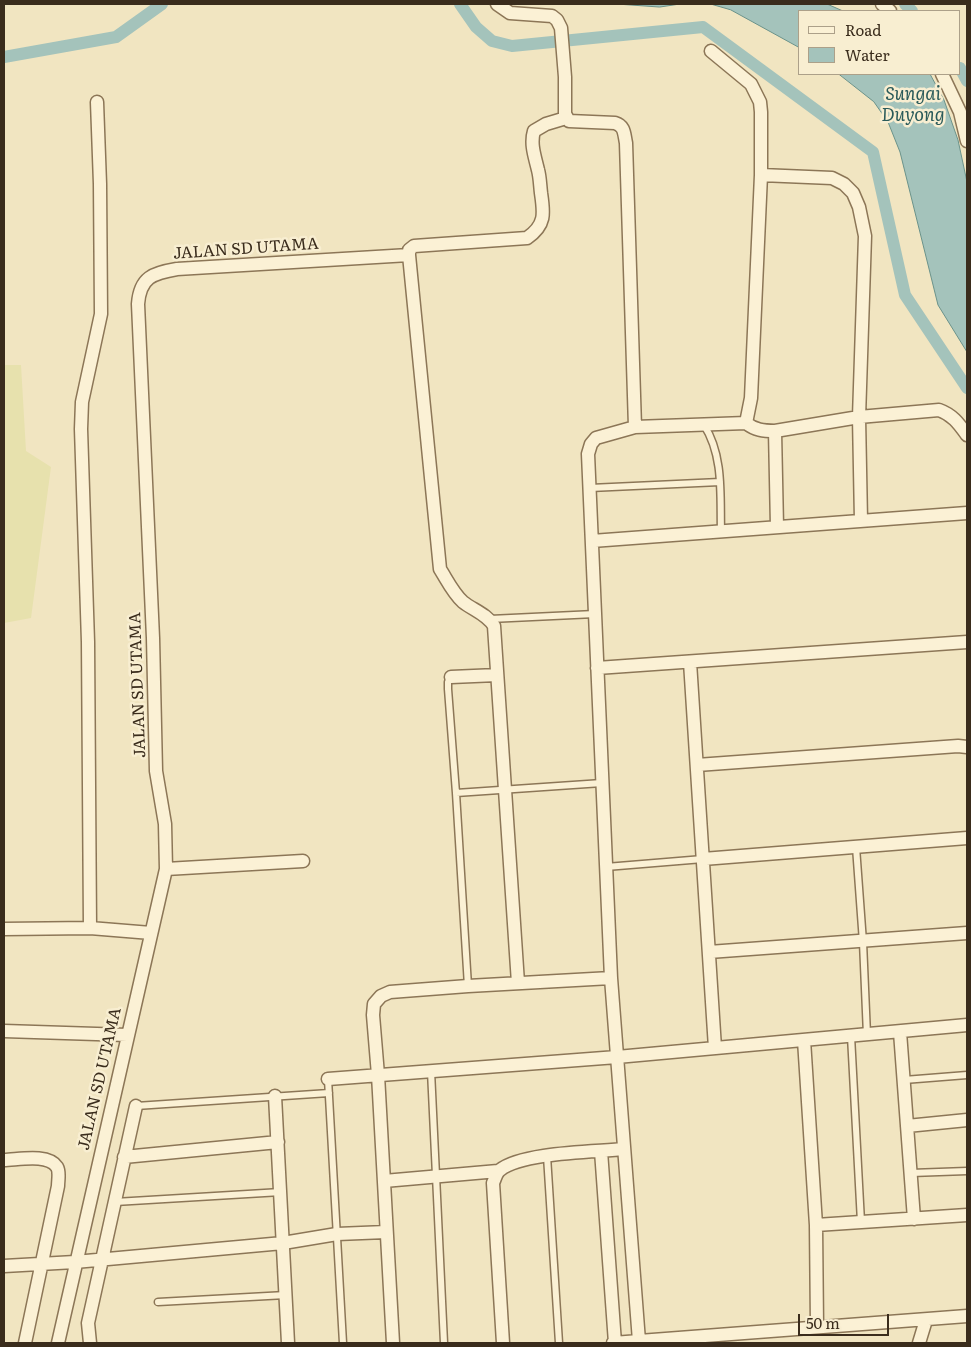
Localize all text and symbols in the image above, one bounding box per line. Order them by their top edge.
legend [798,10,961,75]
text: Road [845,18,881,41]
text: Water [845,43,890,66]
water label: Sungai Duyong [881,84,945,126]
street label: JALAN SD UTAMA [173,234,319,264]
street label: JALAN SD UTAMA [126,612,150,758]
street label: JALAN SD UTAMA [74,1006,126,1152]
scale bar [801,1304,892,1336]
text: 50 m [806,1311,840,1334]

